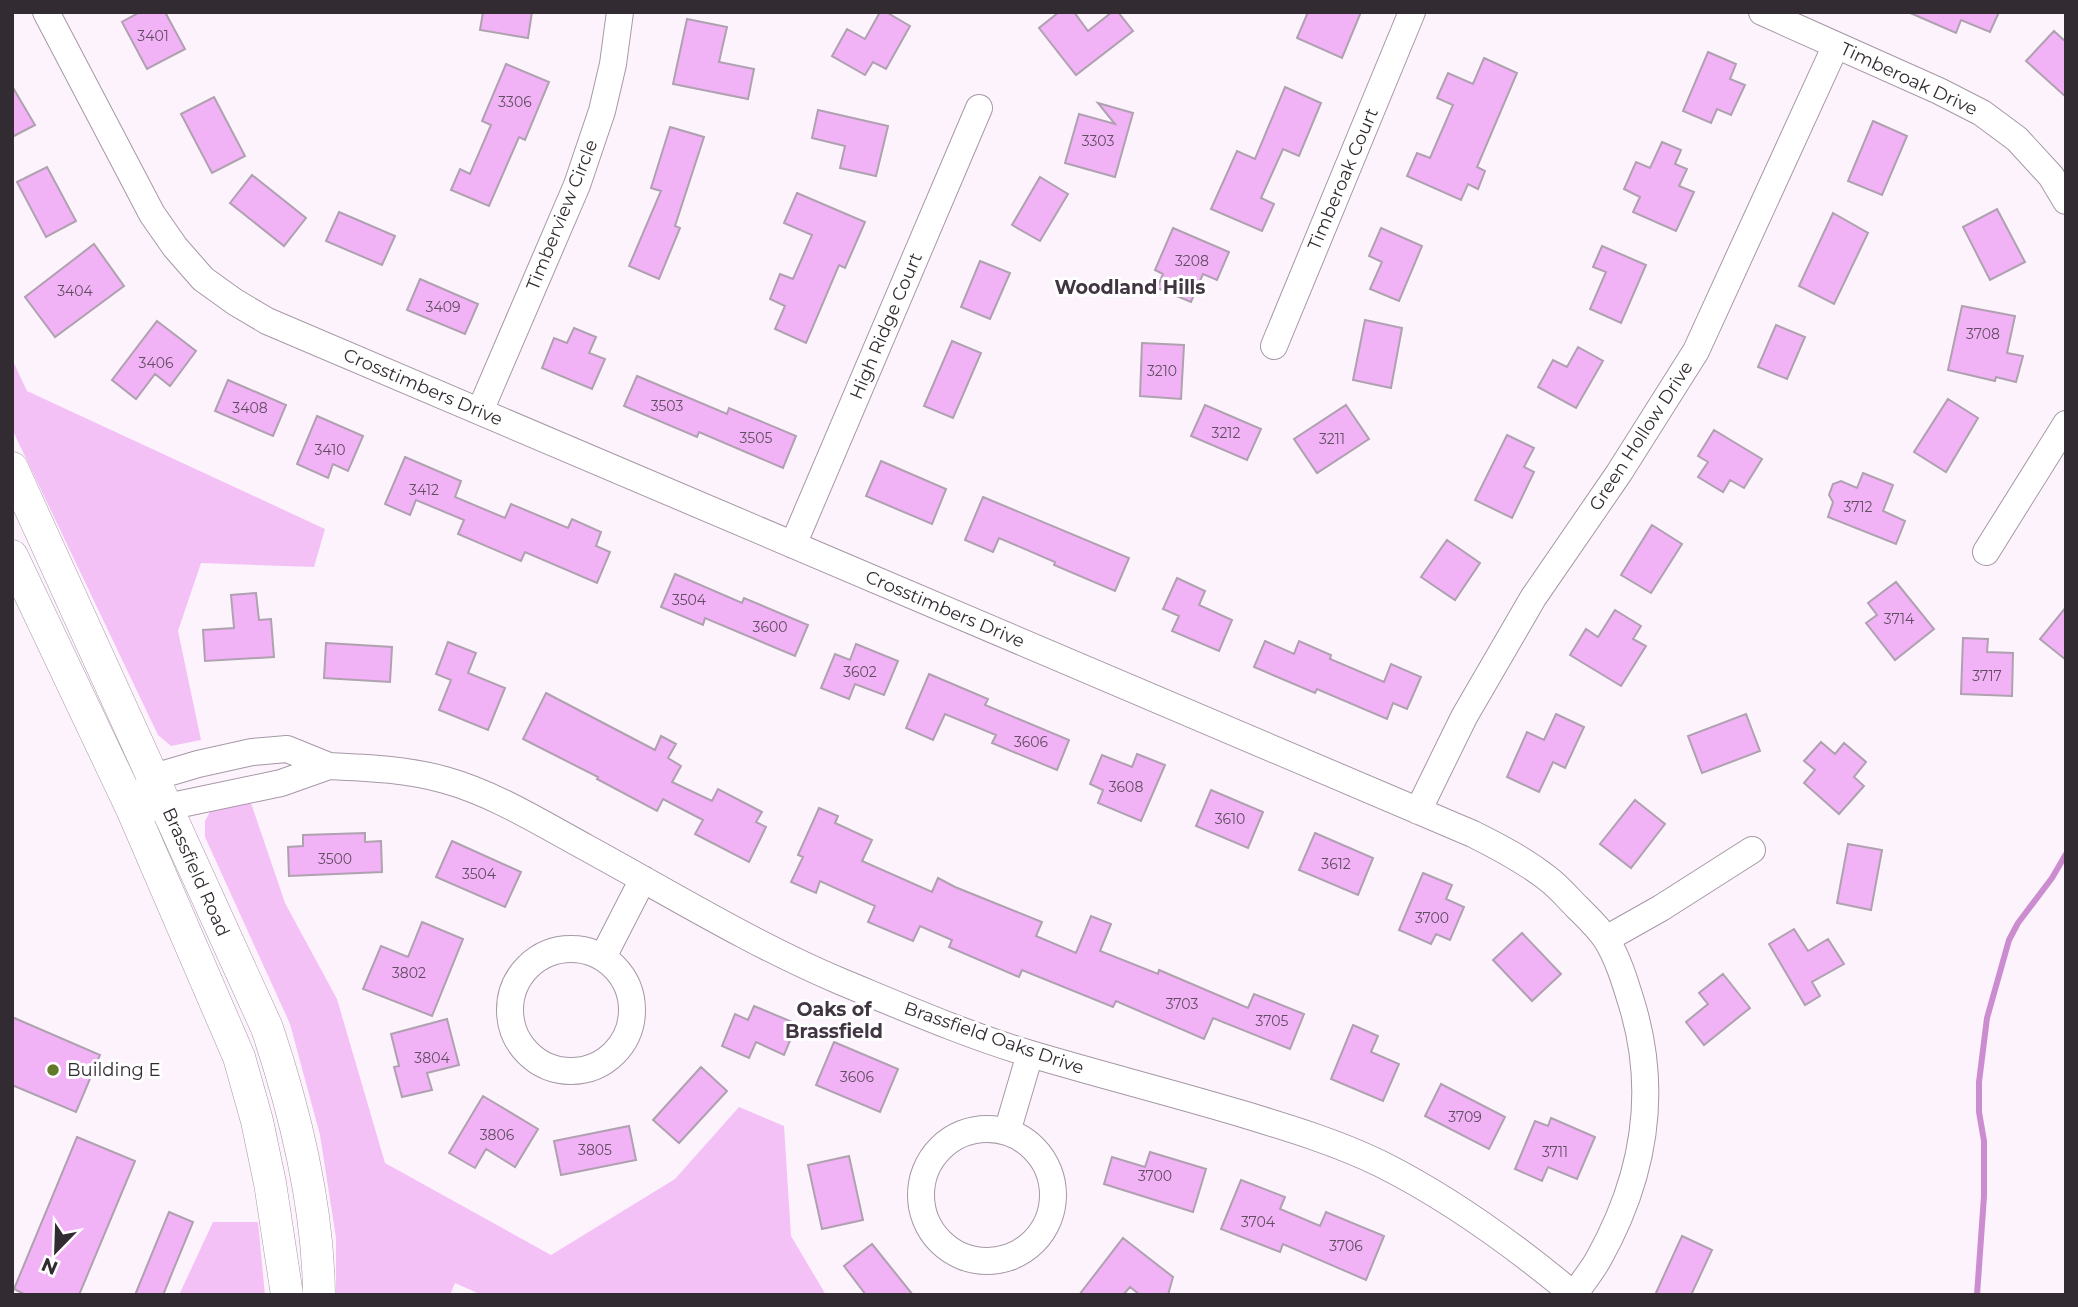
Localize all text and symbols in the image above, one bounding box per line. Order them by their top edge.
house number: 3401 [137,27,169,45]
street label: Timberoak Drive [1837,38,1981,120]
house number: 3306 [498,93,532,111]
street label: Timberoak Court [1303,105,1383,253]
house number: 3303 [1082,132,1114,150]
street label: Timberview Circle [522,136,602,294]
street label: High Ridge Court [845,249,927,403]
house number: 3208 [1175,252,1209,270]
district label: Woodland Hills [1055,276,1205,299]
house number: 3404 [57,282,94,300]
house number: 3409 [426,298,460,316]
house number: 3708 [1966,325,2000,343]
street label: Crosstimbers Drive [340,344,506,431]
house number: 3406 [139,354,174,372]
street label: Green Hollow Drive [1584,357,1698,515]
house number: 3210 [1147,362,1177,380]
house number: 3503 [651,397,683,415]
house number: 3408 [232,399,268,417]
house number: 3212 [1212,424,1240,442]
house number: 3505 [740,429,773,447]
house number: 3211 [1319,430,1345,448]
house number: 3410 [314,441,346,459]
house number: 3412 [409,481,439,499]
house number: 3712 [1843,498,1873,516]
street label: Crosstimbers Drive [862,566,1028,653]
house number: 3504 [672,591,707,609]
house number: 3714 [1884,610,1915,628]
house number: 3600 [753,618,787,636]
house number: 3602 [843,663,877,681]
house number: 3717 [1972,667,2002,685]
house number: 3606 [1014,733,1049,751]
house number: 3608 [1109,778,1143,796]
street label: Brassfield Road [158,804,234,940]
house number: 3610 [1215,810,1245,828]
house number: 3500 [318,850,352,868]
house number: 3612 [1321,855,1351,873]
house number: 3504 [462,865,497,883]
house number: 3700 [1415,909,1449,927]
house number: 3802 [392,964,426,982]
house number: 3703 [1166,995,1198,1013]
street label: Brassfield Oaks Drive [901,997,1087,1079]
district label: Oaks of Brassfield [785,998,883,1043]
house number: 3705 [1256,1012,1289,1030]
house number: 3804 [414,1049,450,1067]
place label: Building E [67,1059,161,1081]
marker: Building E [45,1062,61,1078]
house number: 3606 [840,1068,875,1086]
house number: 3709 [1448,1108,1482,1126]
house number: 3806 [480,1126,515,1144]
house number: 3805 [578,1141,612,1159]
house number: 3711 [1542,1143,1568,1161]
house number: 3700 [1138,1167,1172,1185]
house number: 3704 [1241,1213,1276,1231]
north arrow [21,1216,91,1286]
house number: 3706 [1329,1237,1363,1255]
text: N [38,1253,61,1280]

